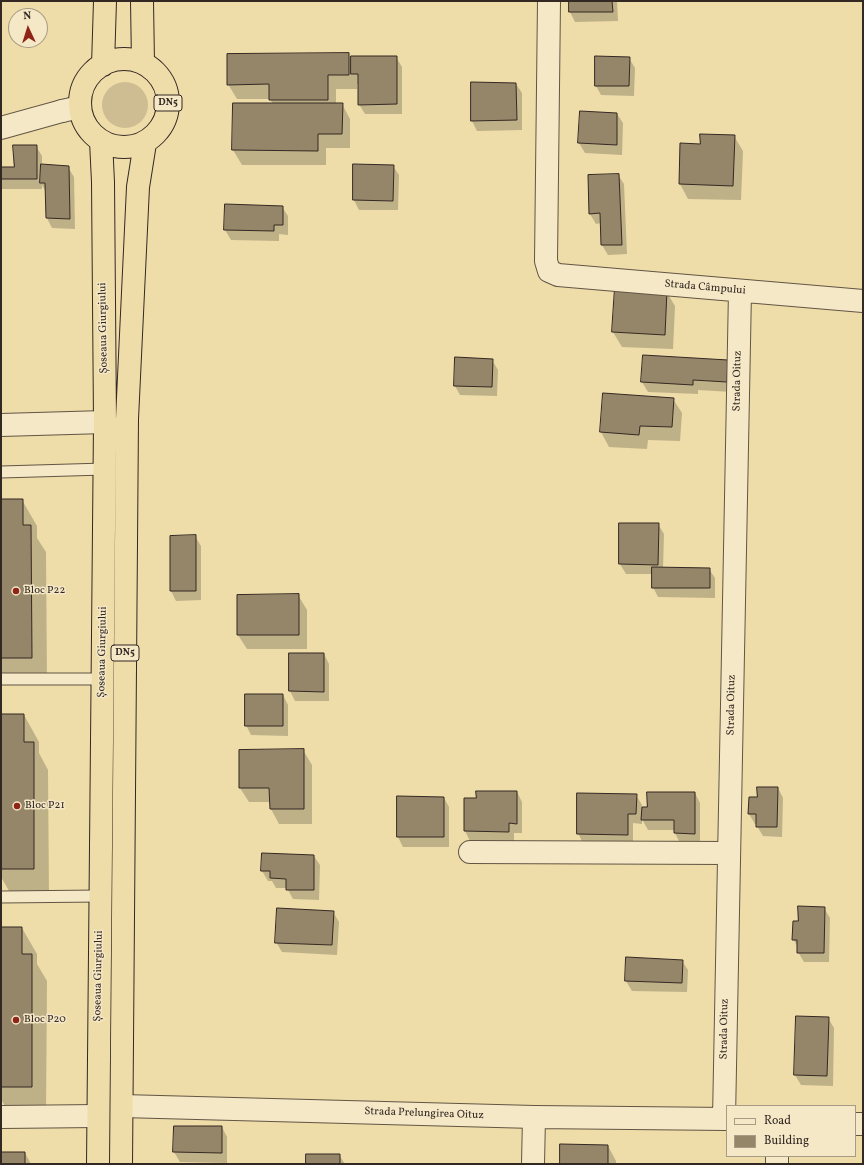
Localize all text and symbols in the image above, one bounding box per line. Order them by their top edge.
north arrow [8,8,48,48]
text: N [23,9,32,24]
road number: DN5 [154,95,182,111]
street label: Strada Câmpului [664,278,746,298]
street label: Șoseaua Giurgiului [97,282,111,374]
street label: Strada Oituz [731,350,745,412]
place label: Bloc P22 [24,584,65,598]
marker: Bloc P22 [11,586,21,596]
street label: Șoseaua Giurgiului [96,606,110,698]
road number: DN5 [111,645,139,661]
street label: Strada Oituz [725,674,739,736]
place label: Bloc P21 [25,799,65,813]
marker: Bloc P21 [12,801,22,811]
street label: Șoseaua Giurgiului [92,930,106,1022]
street label: Strada Oituz [718,998,732,1060]
place label: Bloc P20 [24,1013,66,1027]
marker: Bloc P20 [11,1015,21,1025]
street label: Strada Prelungirea Oituz [364,1105,484,1123]
legend [726,1105,856,1157]
text: Road [764,1113,791,1129]
text: Building [764,1133,809,1149]

